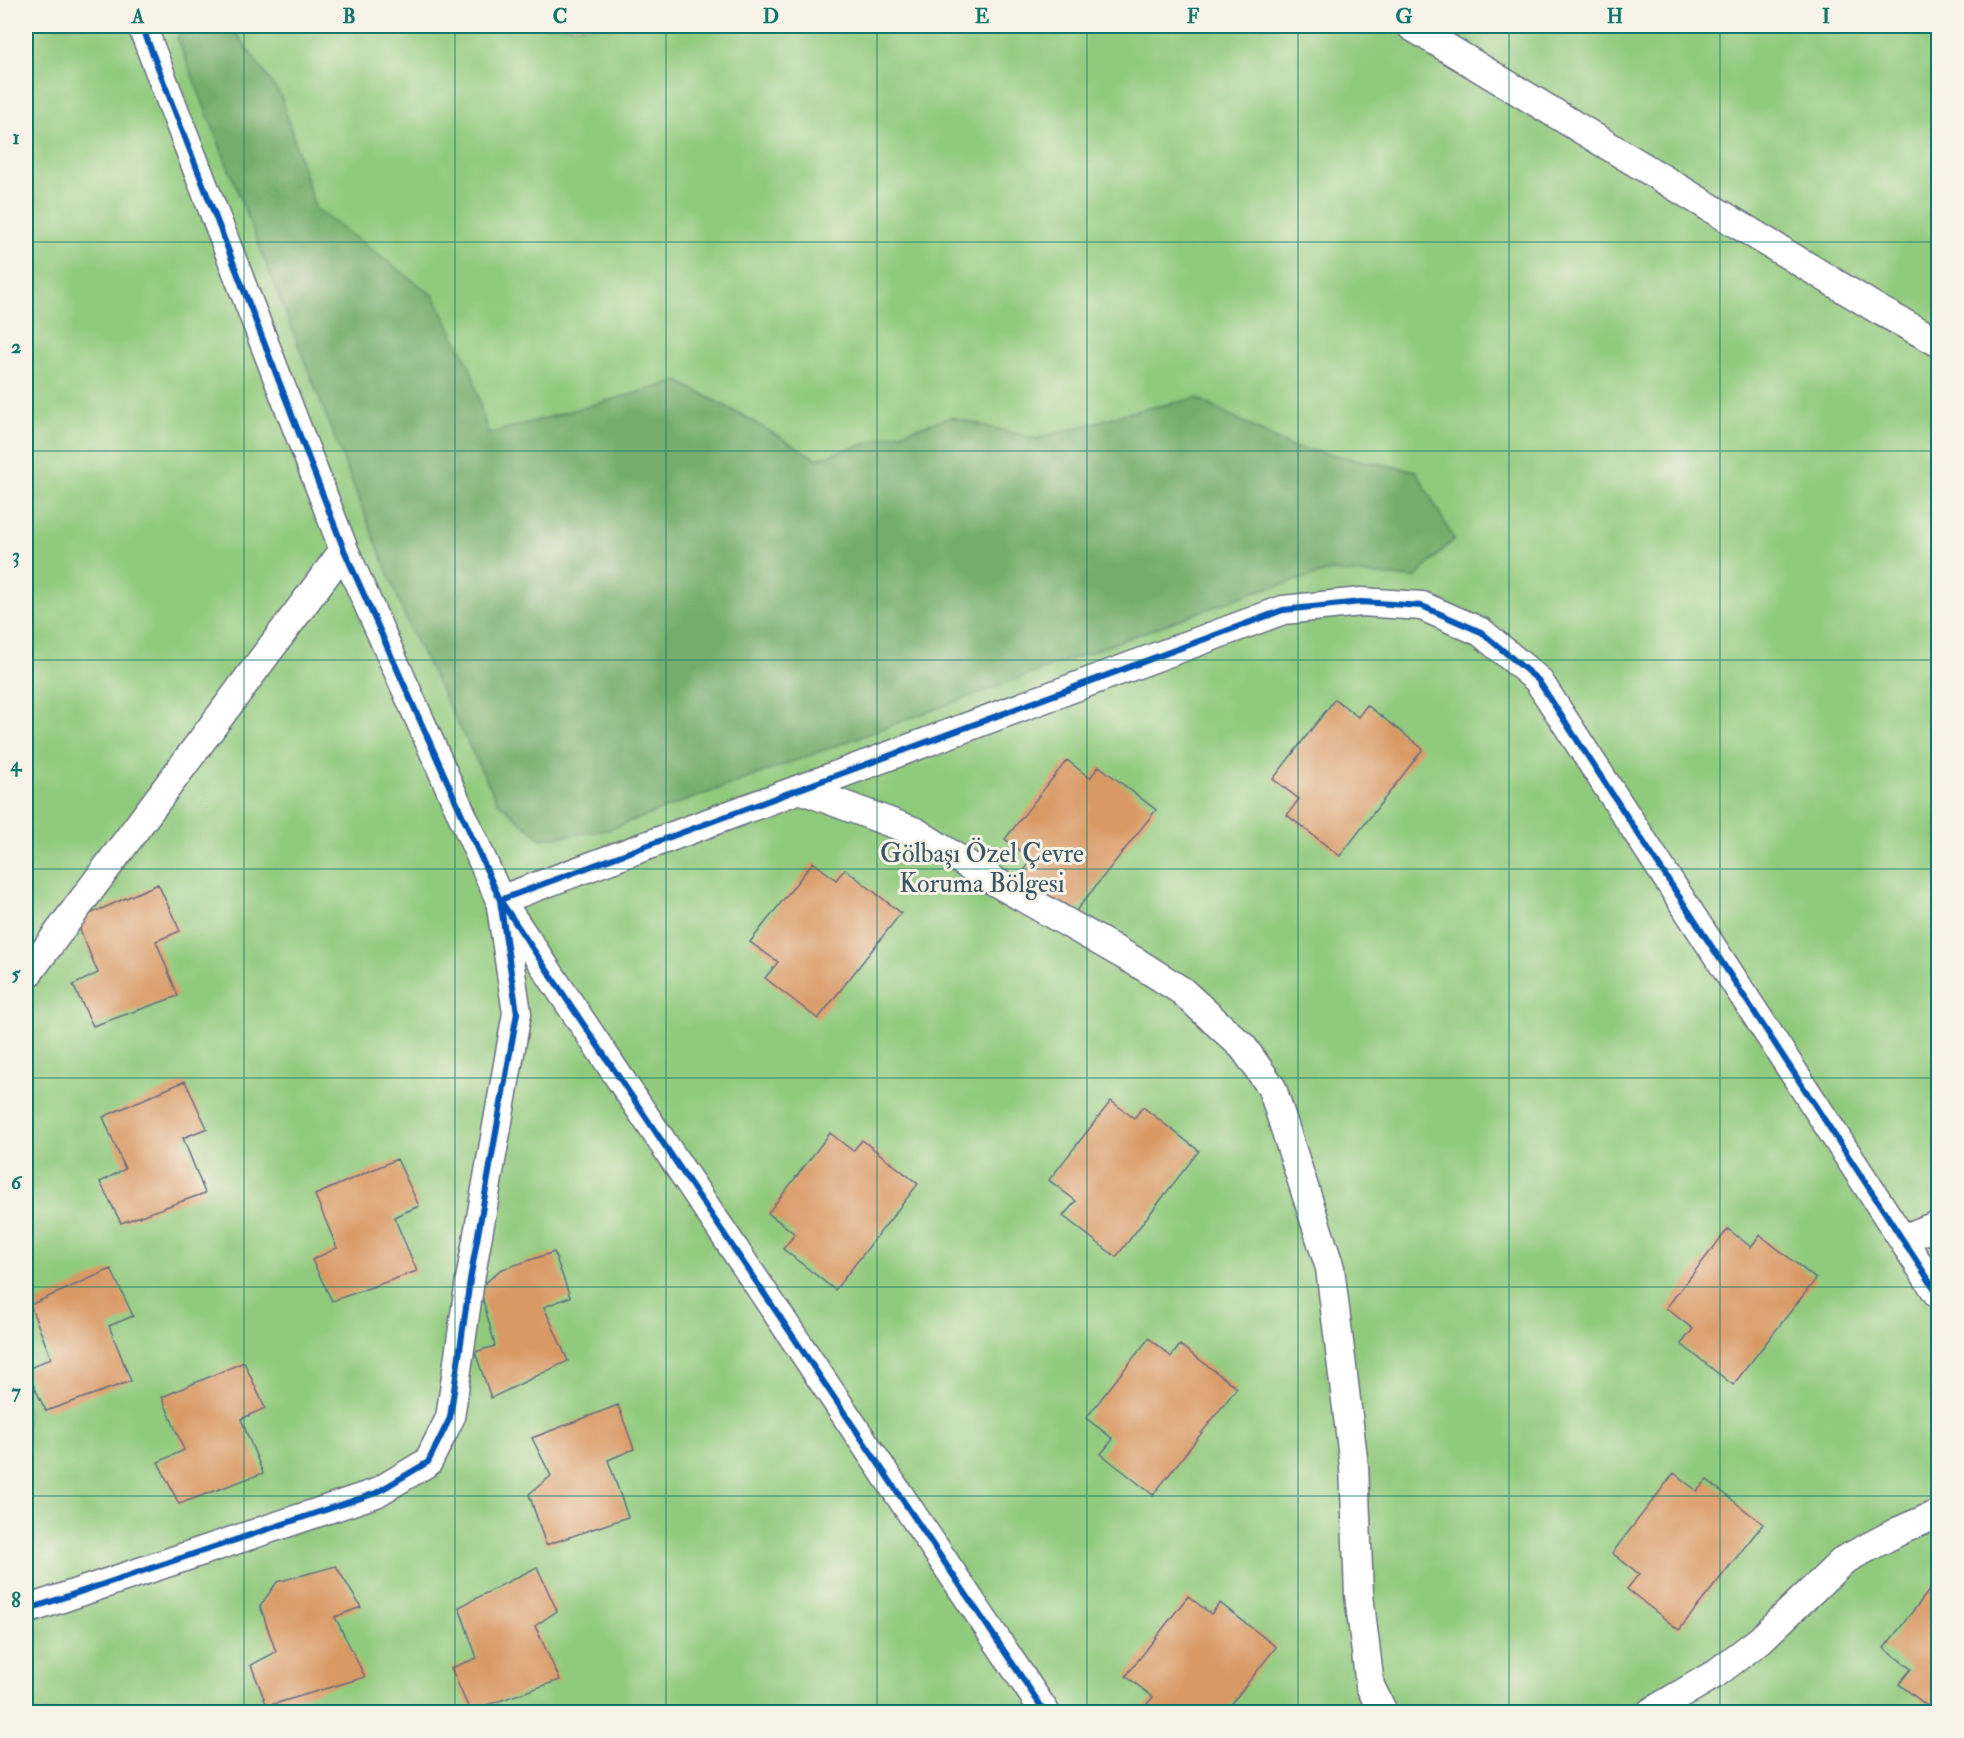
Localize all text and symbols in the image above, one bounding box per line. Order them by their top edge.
text: A [131,4,145,29]
text: B [342,4,356,29]
text: C [553,4,567,29]
text: D [763,4,779,29]
text: E [975,4,990,29]
text: F [1187,4,1200,29]
text: G [1396,4,1413,29]
text: H [1607,4,1623,29]
text: I [1822,4,1830,29]
text: 1 [12,125,20,150]
text: 2 [11,334,21,359]
text: 3 [12,543,20,568]
text: 4 [10,752,23,777]
park label: Gölbaşı Özel Çevre Koruma Bölgesi [880,837,1084,900]
text: 5 [12,961,22,986]
text: 6 [11,1170,23,1195]
text: 7 [11,1379,21,1404]
text: 8 [11,1588,21,1613]

